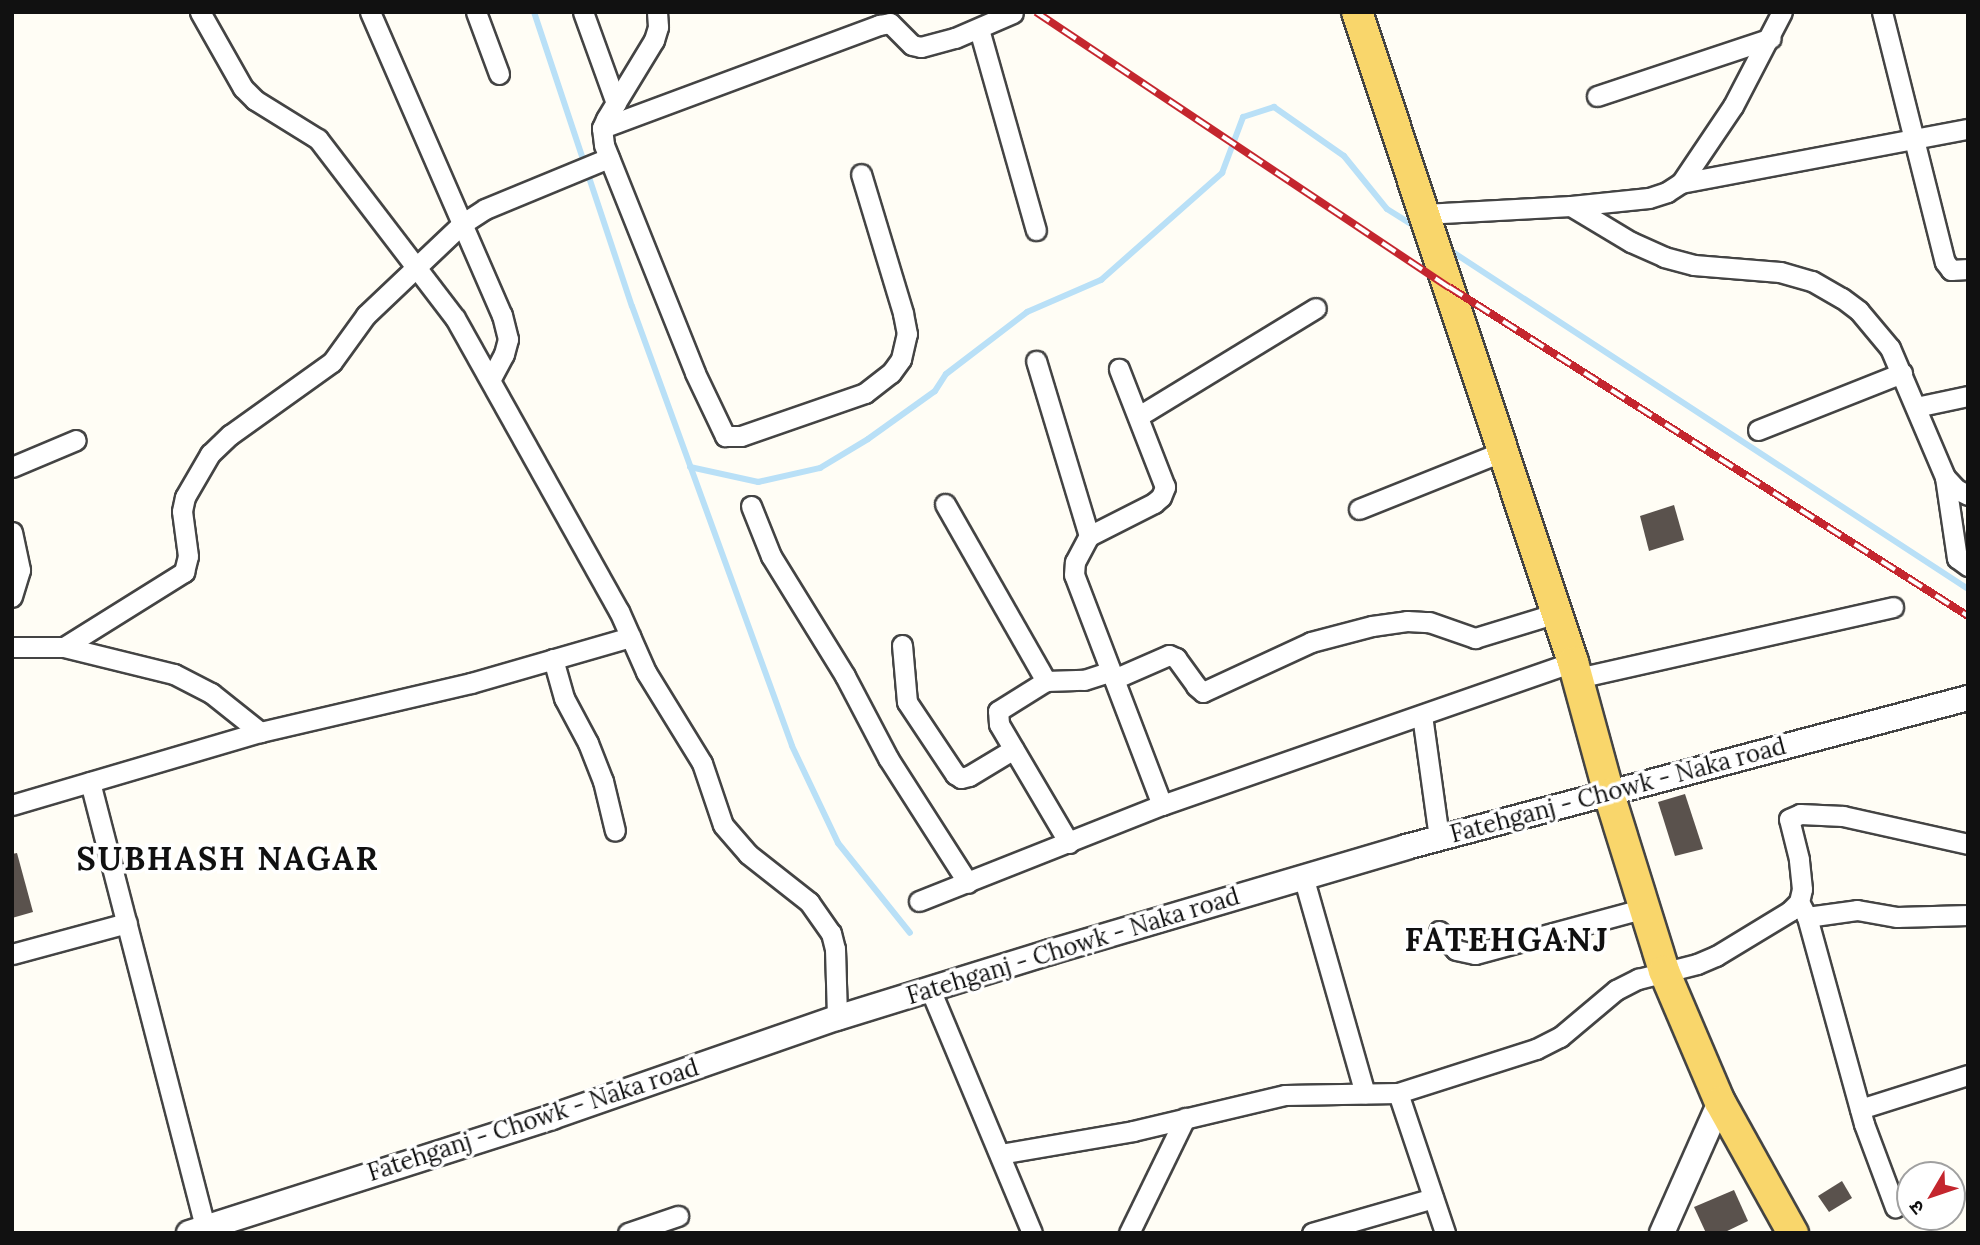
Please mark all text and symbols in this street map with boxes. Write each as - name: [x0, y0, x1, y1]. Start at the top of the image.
- street label: Fatehganj - Chowk - Naka road: [1447, 731, 1789, 849]
- district label: SUBHASH NAGAR: [78, 840, 378, 878]
- street label: Fatehganj - Chowk - Naka road: [903, 882, 1243, 1010]
- district label: FATEHGANJ: [1406, 921, 1608, 959]
- street label: Fatehganj - Chowk - Naka road: [364, 1053, 702, 1187]
- north arrow: [1896, 1161, 1966, 1231]
- text: उ: [1903, 1196, 1929, 1220]

